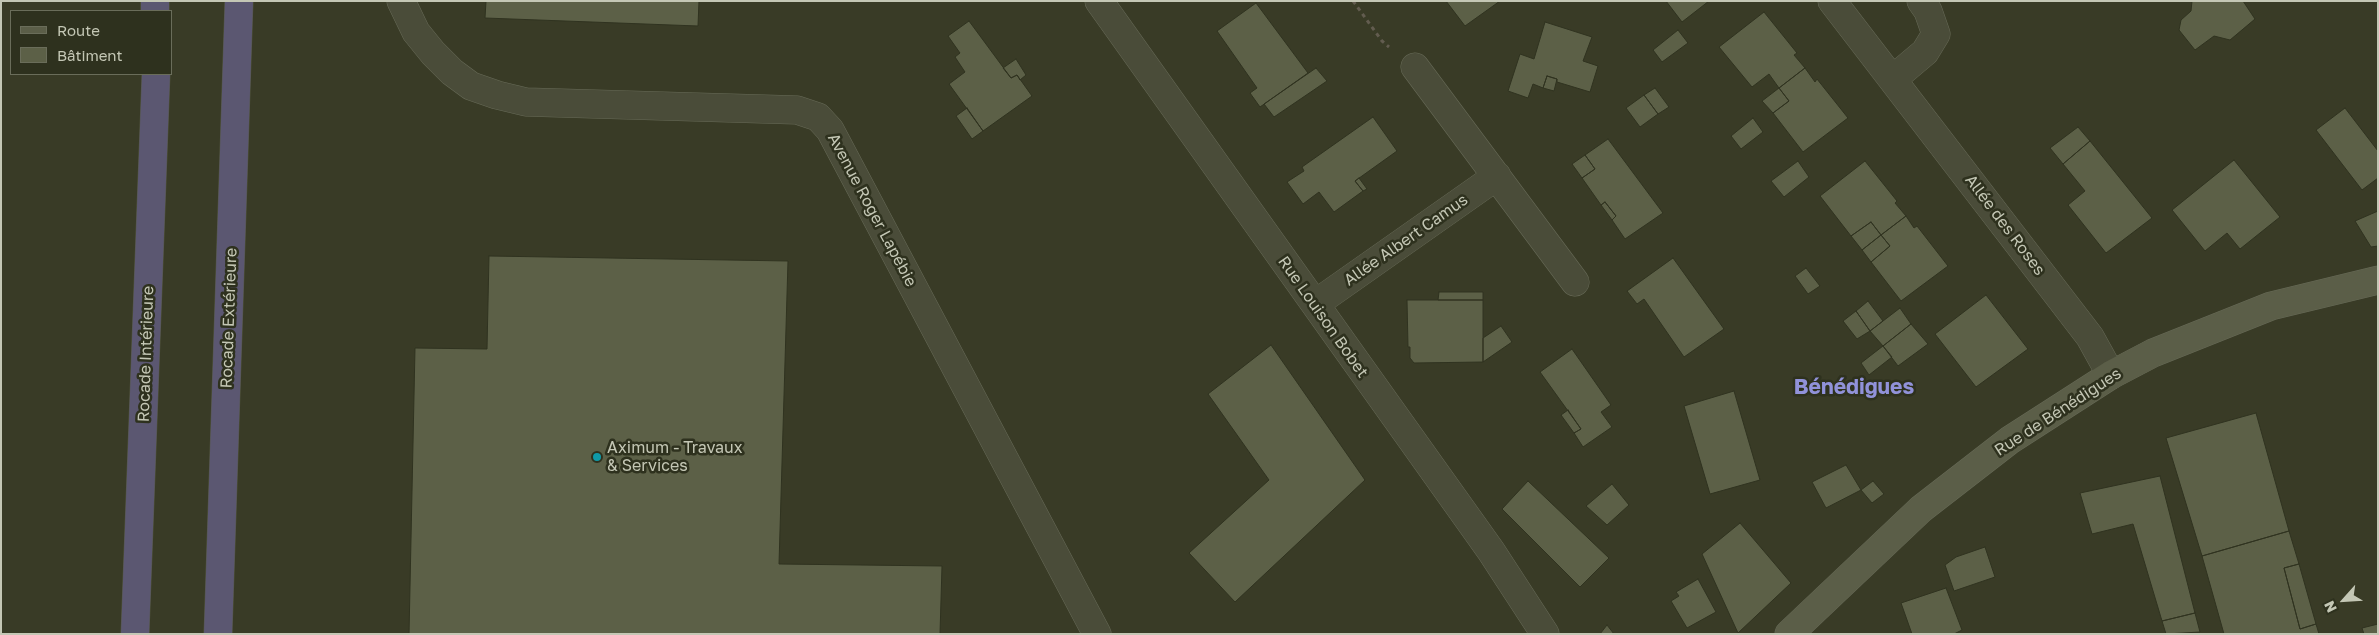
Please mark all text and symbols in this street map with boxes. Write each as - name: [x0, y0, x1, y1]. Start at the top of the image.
- legend: [10, 10, 172, 75]
- text: Route: [57, 21, 100, 39]
- text: Bâtiment: [57, 46, 122, 64]
- street label: Avenue Roger Lapébie: [823, 130, 921, 290]
- street label: Allée des Roses: [1961, 171, 2049, 279]
- street label: Allée Albert Camus: [1340, 190, 1472, 290]
- street label: Rocade Extérieure: [217, 247, 241, 389]
- street label: Rue Louison Bobet: [1274, 253, 1372, 381]
- street label: Rocade Intérieure: [134, 285, 158, 423]
- street label: Rue de Bénédigues: [1991, 364, 2125, 460]
- district label: Bénédigues: [1794, 374, 1914, 400]
- place label: Aximum - Travaux & Services: [607, 438, 742, 476]
- marker: Aximum - Travaux & Services: [591, 451, 603, 463]
- north arrow: [2319, 575, 2369, 625]
- text: N: [2320, 598, 2340, 615]

